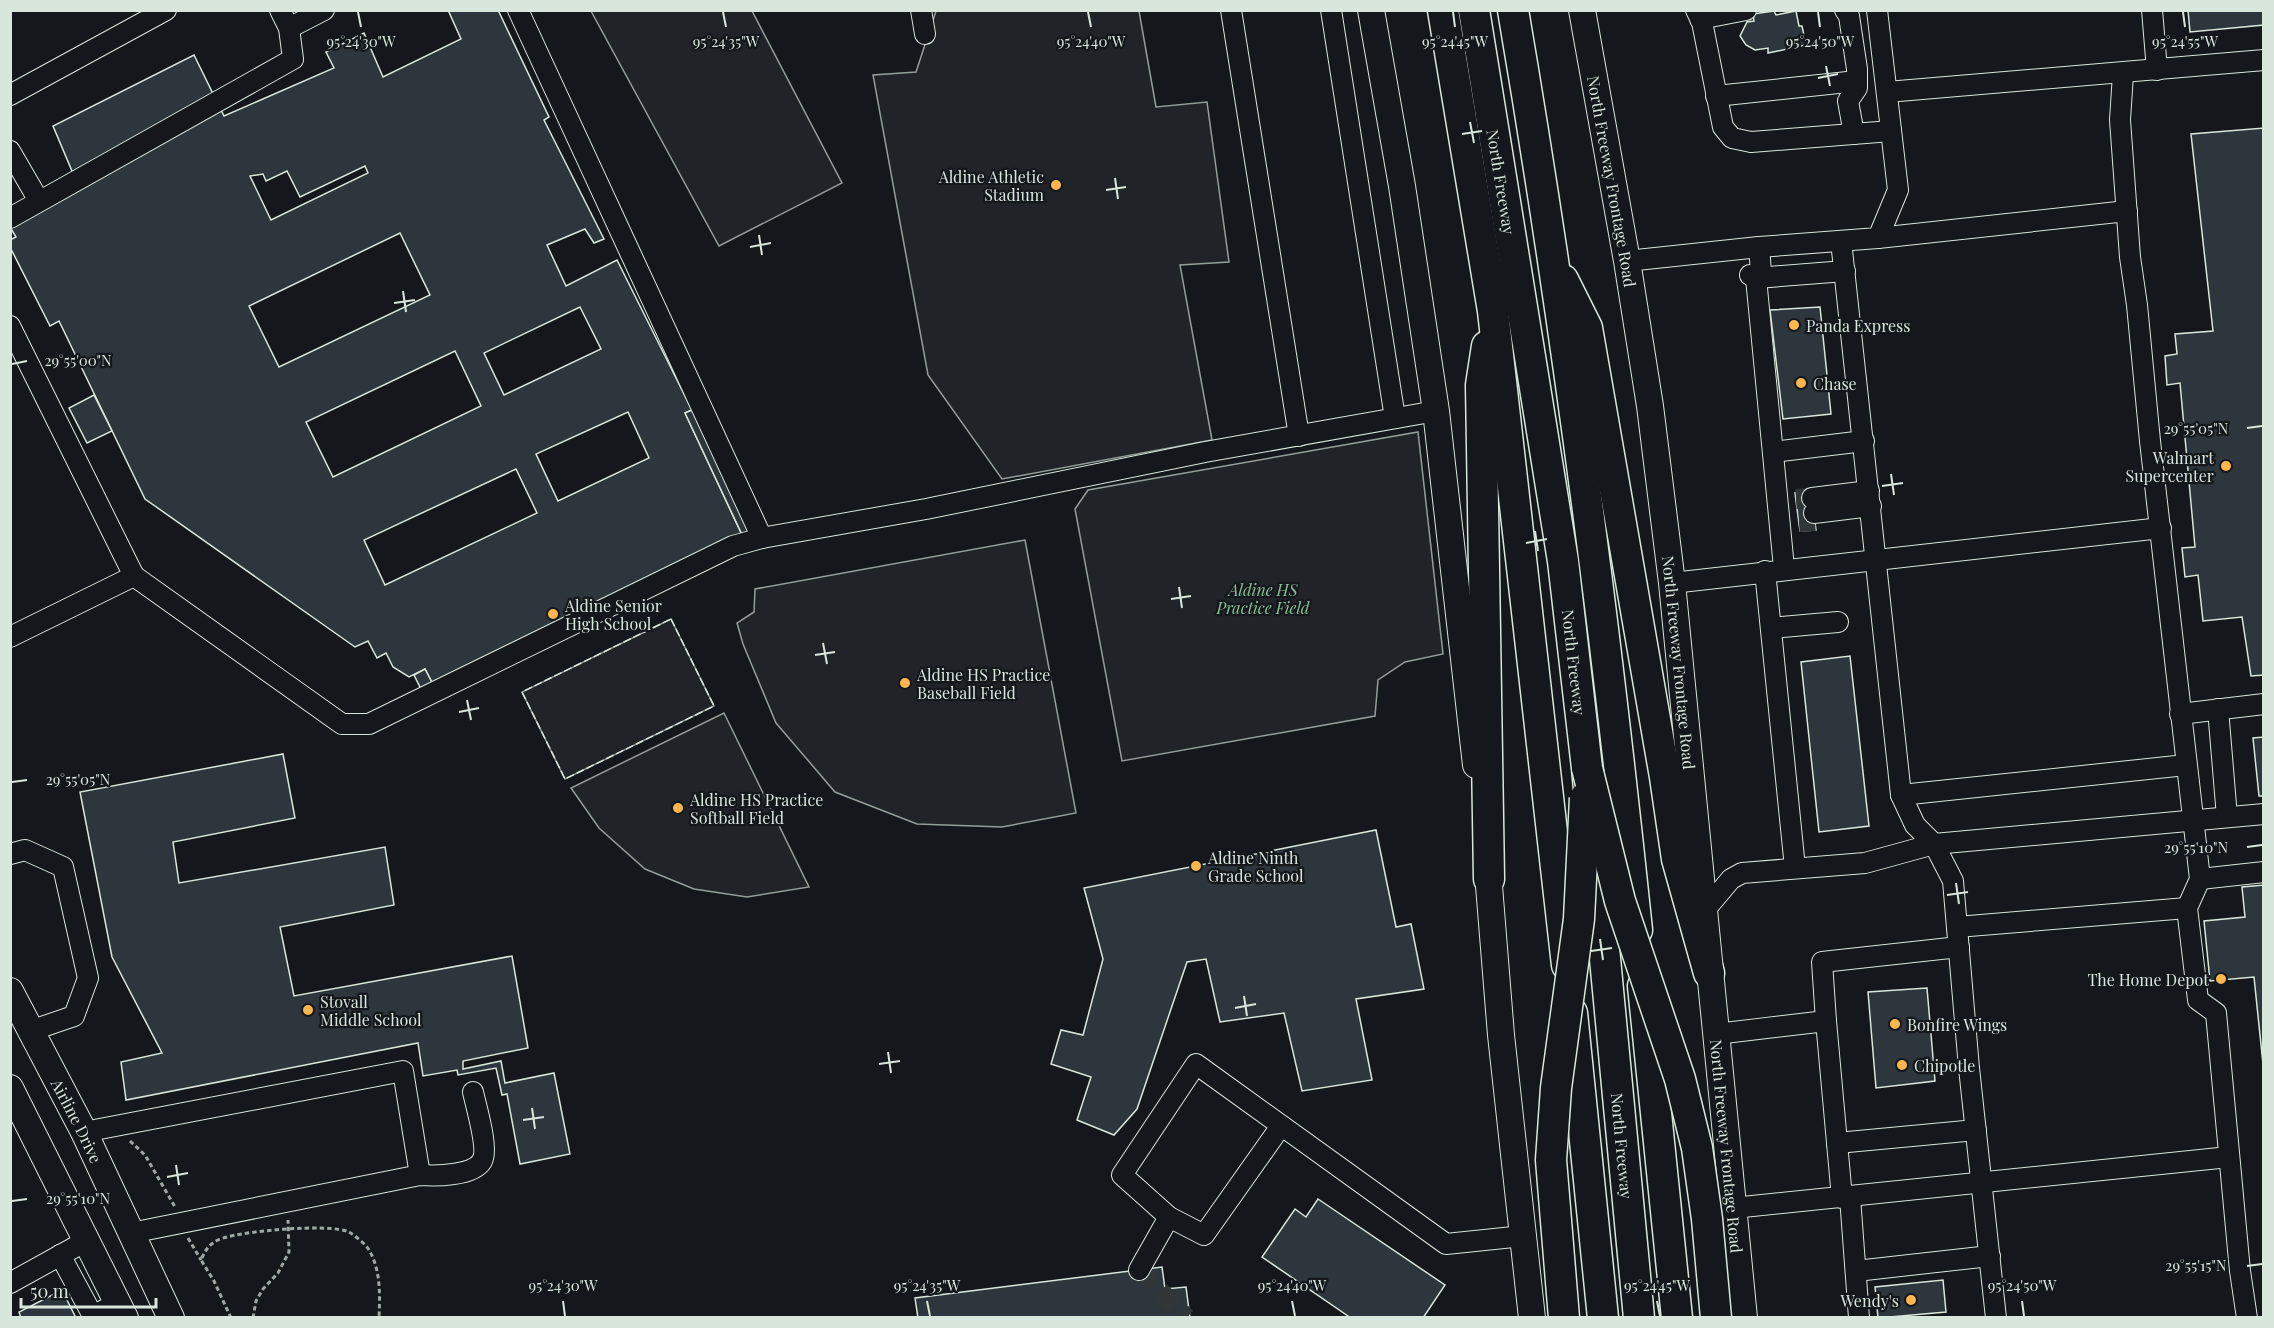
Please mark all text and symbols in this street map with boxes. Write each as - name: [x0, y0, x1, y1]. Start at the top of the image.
- text: 95°24'30"W: [326, 31, 396, 51]
- text: 95°24'35"W: [693, 31, 760, 51]
- text: 95°24'40"W: [1057, 31, 1126, 51]
- text: 95°24'45"W: [1422, 31, 1488, 51]
- text: 95°24'50"W: [1786, 31, 1855, 51]
- text: 95°24'55"W: [2152, 31, 2218, 51]
- street label: North Freeway Frontage Road: [1583, 74, 1641, 289]
- street label: North Freeway: [1483, 128, 1521, 236]
- place label: Aldine Athletic Stadium: [938, 166, 1044, 205]
- marker: Aldine Athletic Stadium: [1049, 178, 1063, 192]
- place label: Panda Express: [1806, 315, 1910, 336]
- marker: Panda Express: [1787, 318, 1801, 332]
- text: 29°55'00"N: [44, 350, 112, 370]
- place label: Chase: [1813, 373, 1857, 394]
- marker: Chase: [1794, 376, 1808, 390]
- text: 29°55'05"N: [2164, 418, 2229, 438]
- place label: Walmart Supercenter: [2126, 447, 2214, 486]
- marker: Walmart Supercenter: [2219, 459, 2233, 473]
- street label: North Freeway Frontage Road: [1658, 554, 1701, 770]
- park label: Aldine HS Practice Field: [1215, 579, 1311, 618]
- place label: Aldine Senior High School: [564, 595, 662, 634]
- marker: Aldine Senior High School: [546, 607, 560, 621]
- street label: North Freeway: [1558, 608, 1591, 716]
- place label: Aldine HS Practice Baseball Field: [916, 664, 1050, 703]
- marker: Aldine HS Practice Baseball Field: [898, 676, 912, 690]
- text: 29°55'05"N: [46, 769, 111, 789]
- place label: Aldine HS Practice Softball Field: [689, 789, 823, 828]
- marker: Aldine HS Practice Softball Field: [671, 801, 685, 815]
- text: 29°55'10"N: [2164, 837, 2228, 857]
- place label: Aldine Ninth Grade School: [1207, 847, 1304, 886]
- marker: Aldine Ninth Grade School: [1189, 859, 1203, 873]
- place label: The Home Depot: [2087, 969, 2209, 990]
- marker: The Home Depot: [2214, 972, 2228, 986]
- place label: Stovall Middle School: [320, 991, 422, 1030]
- marker: Stovall Middle School: [301, 1003, 315, 1017]
- place label: Bonfire Wings: [1907, 1014, 2007, 1035]
- marker: Bonfire Wings: [1888, 1017, 1902, 1031]
- street label: North Freeway Frontage Road: [1706, 1038, 1748, 1254]
- place label: Chipotle: [1914, 1055, 1975, 1076]
- marker: Chipotle: [1895, 1058, 1909, 1072]
- street label: Airline Drive: [47, 1074, 107, 1166]
- street label: North Freeway: [1607, 1092, 1638, 1200]
- text: 29°55'10"N: [46, 1188, 110, 1208]
- text: 29°55'15"N: [2165, 1255, 2227, 1275]
- scale bar: [21, 1271, 156, 1309]
- text: 95°24'30"W: [528, 1275, 598, 1295]
- text: 95°24'35"W: [894, 1275, 961, 1295]
- text: 95°24'40"W: [1258, 1275, 1327, 1295]
- text: 95°24'45"W: [1624, 1275, 1690, 1295]
- text: 95°24'50"W: [1988, 1275, 2057, 1295]
- text: 50 m: [30, 1279, 69, 1303]
- place label: Wendy's: [1839, 1290, 1899, 1311]
- marker: Wendy's: [1904, 1293, 1918, 1307]

